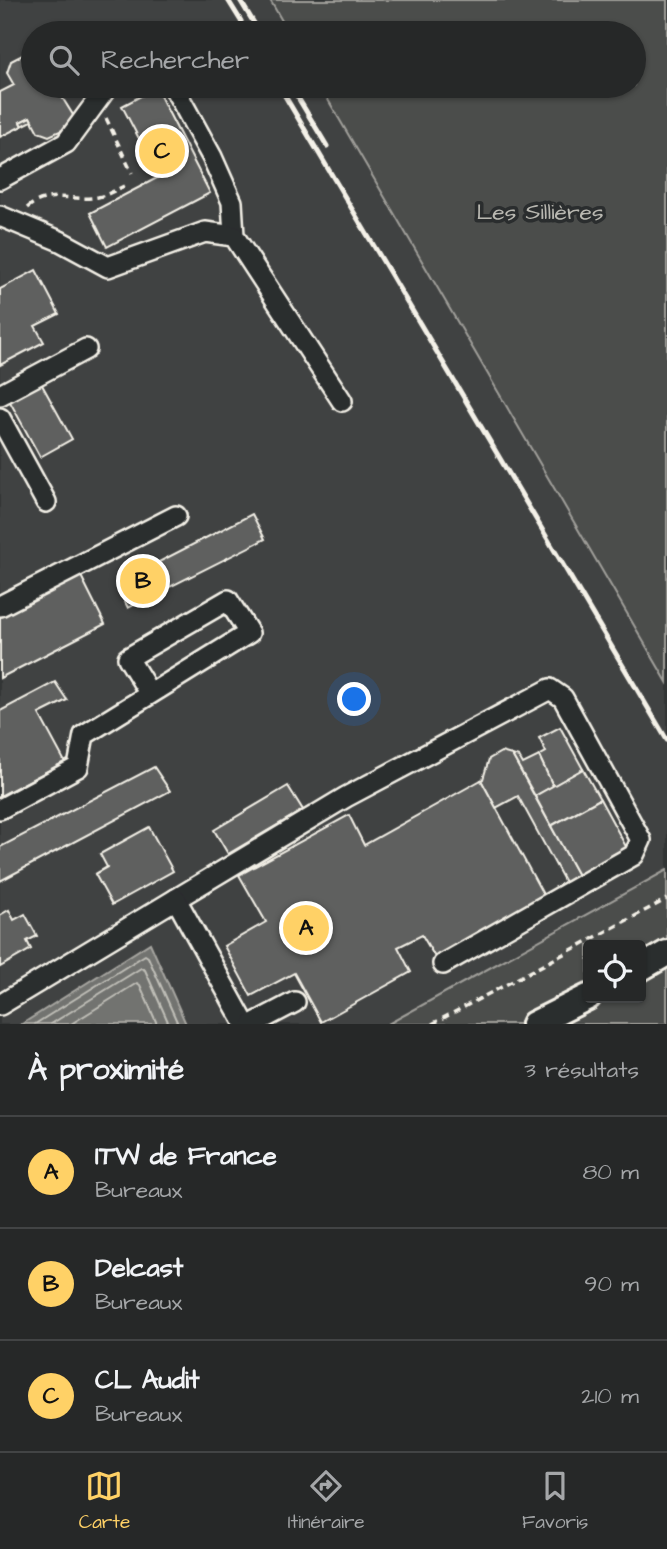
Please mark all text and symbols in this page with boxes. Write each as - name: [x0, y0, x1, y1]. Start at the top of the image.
- search box: [21, 21, 646, 98]
- icon: search: [45, 41, 83, 79]
- text: Rechercher: [101, 42, 249, 78]
- pin: C: [139, 125, 185, 177]
- park label: Les Sillières: [476, 196, 604, 228]
- pin: B: [120, 555, 166, 607]
- your location: [337, 682, 371, 716]
- pin: A: [283, 902, 329, 954]
- map controls: [583, 940, 646, 1003]
- button: locate: [583, 940, 646, 1003]
- text: À proximité: [28, 1049, 184, 1091]
- text: 3 résultats: [524, 1054, 639, 1086]
- text: ITW de France: [95, 1138, 277, 1174]
- text: A: [44, 1156, 58, 1188]
- text: 80 m: [582, 1156, 639, 1188]
- text: Bureaux: [95, 1174, 182, 1206]
- text: Delcast: [95, 1250, 183, 1286]
- text: B: [43, 1268, 59, 1300]
- text: 90 m: [584, 1268, 639, 1300]
- text: Bureaux: [95, 1286, 182, 1318]
- text: CL Audit: [95, 1362, 199, 1398]
- text: C: [43, 1380, 59, 1412]
- text: 210 m: [581, 1380, 639, 1412]
- text: Bureaux: [95, 1398, 182, 1430]
- tab: Carte: [79, 1467, 130, 1536]
- tab: Itinéraire: [288, 1467, 365, 1536]
- tab: Favoris: [522, 1467, 588, 1536]

